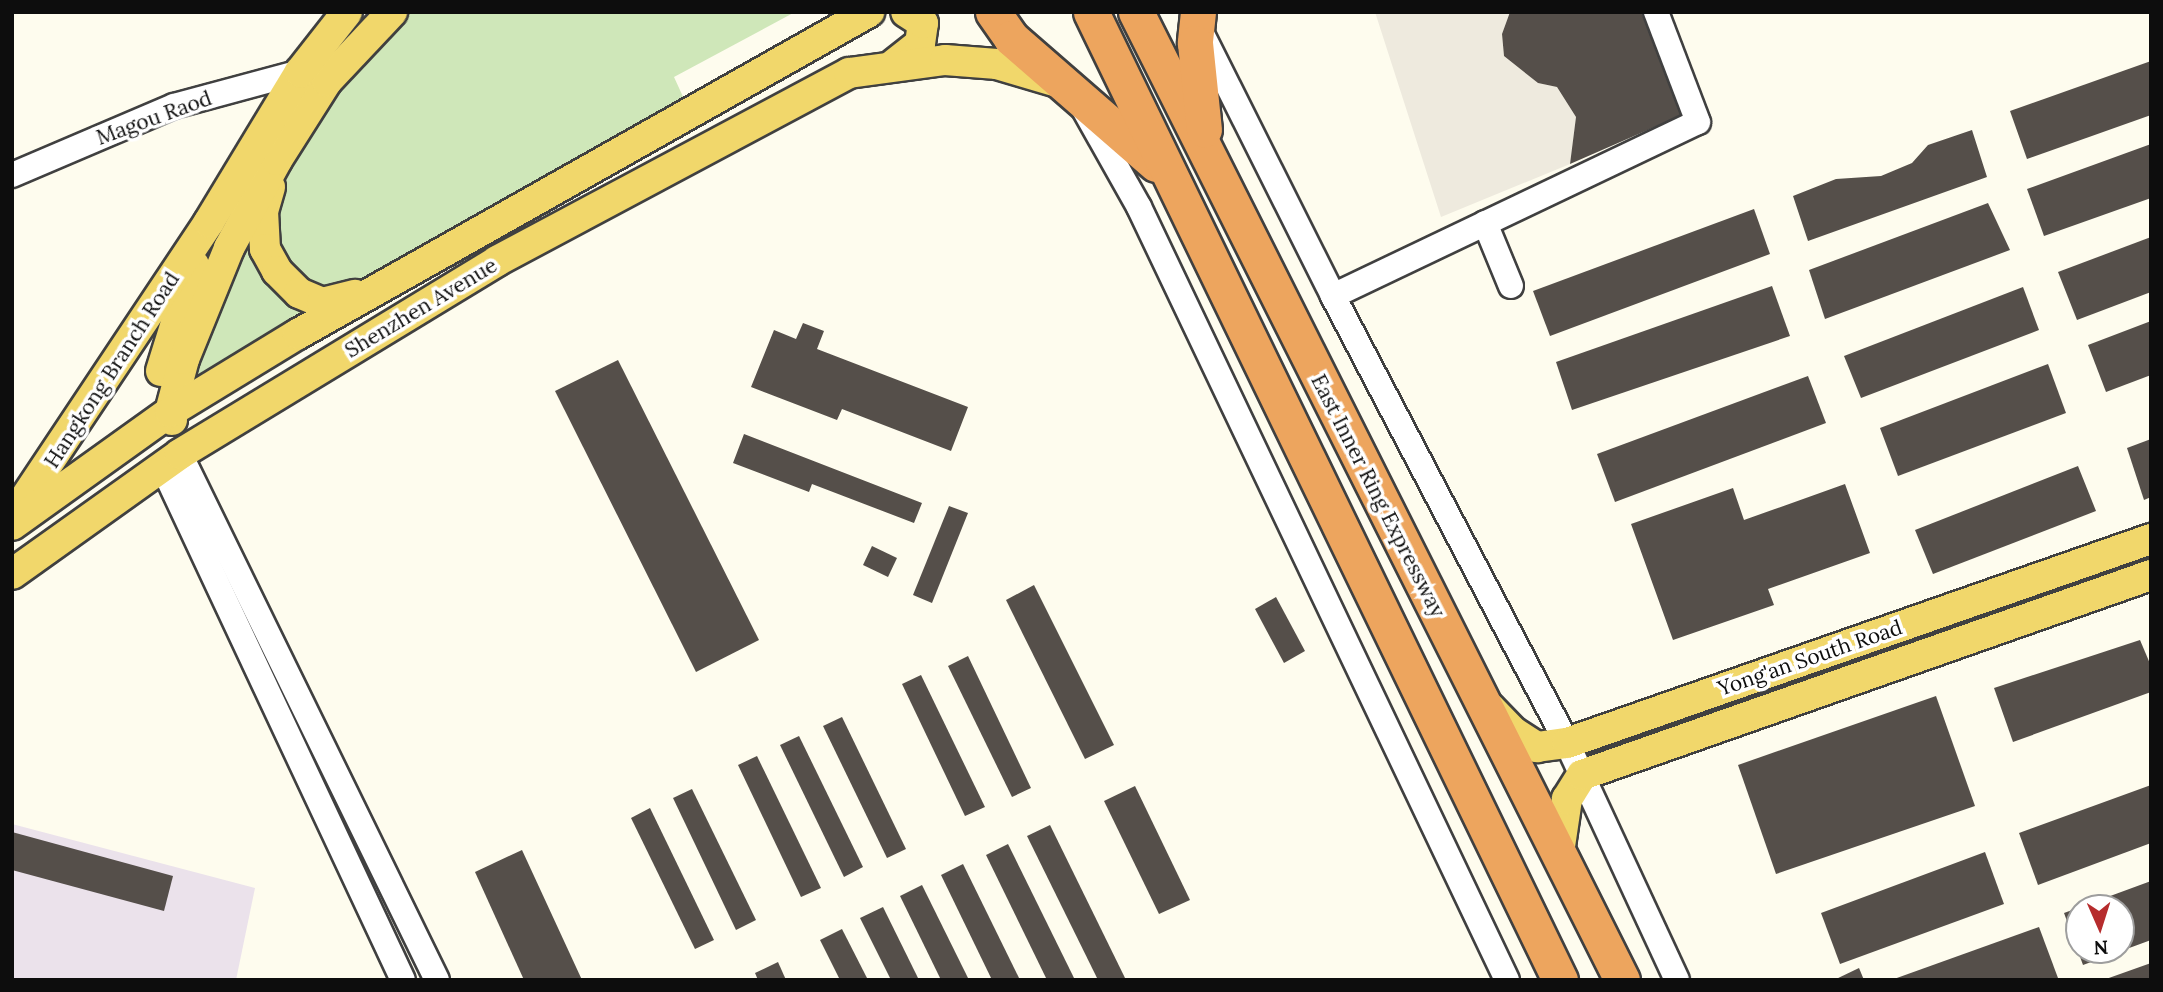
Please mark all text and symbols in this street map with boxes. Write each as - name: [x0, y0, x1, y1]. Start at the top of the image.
- street label: Magou Raod: [93, 85, 215, 151]
- street label: Shenzhen Avenue: [340, 253, 502, 363]
- street label: Hangkong Branch Road: [39, 267, 185, 473]
- street label: East Inner Ring Expressway: [1306, 370, 1450, 622]
- street label: Yong'an South Road: [1714, 615, 1906, 701]
- north arrow: [2065, 894, 2135, 964]
- text: N: [2093, 936, 2109, 960]

